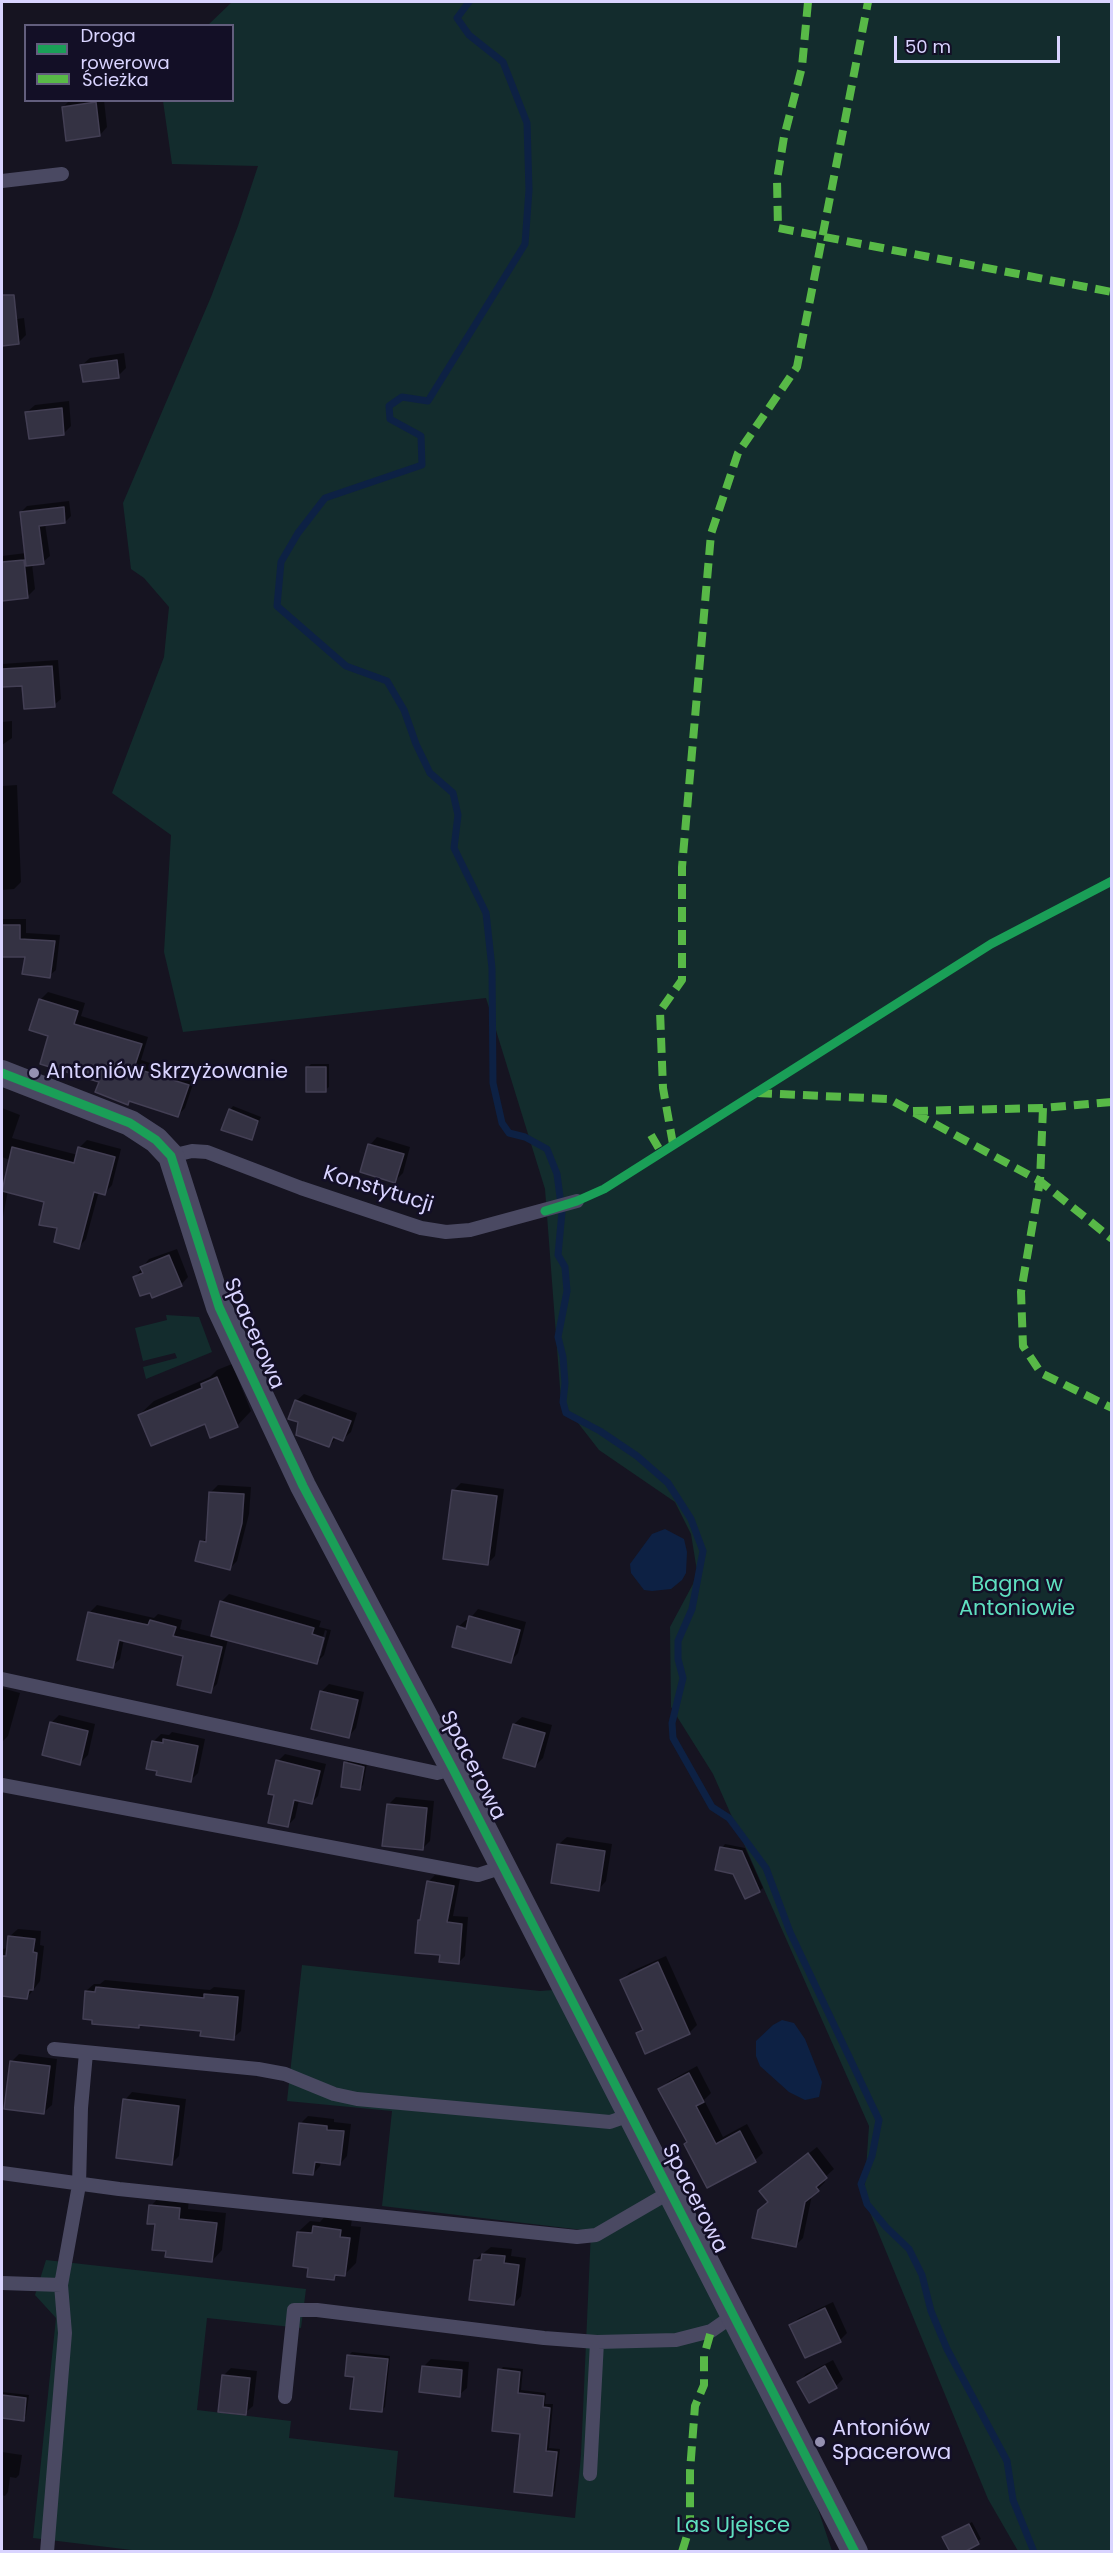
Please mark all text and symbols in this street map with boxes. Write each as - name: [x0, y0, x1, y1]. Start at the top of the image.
- text: Droga rowerowa: [80, 23, 170, 75]
- legend: [24, 24, 234, 102]
- scale bar: [897, 24, 1064, 62]
- text: 50 m: [905, 34, 951, 59]
- text: Ścieżka: [82, 67, 149, 92]
- place label: Antoniów Skrzyżowanie: [46, 1060, 288, 1086]
- marker: Antoniów Skrzyżowanie: [27, 1066, 41, 1080]
- street label: Konstytucji: [320, 1161, 436, 1219]
- street label: Spacerowa: [217, 1274, 289, 1394]
- park label: Bagna w Antoniowie: [959, 1573, 1075, 1623]
- street label: Spacerowa: [434, 1707, 510, 1825]
- street label: Spacerowa: [656, 2140, 732, 2258]
- place label: Antoniów Spacerowa: [832, 2417, 951, 2467]
- marker: Antoniów Spacerowa: [813, 2435, 827, 2449]
- park label: Las Ujejsce: [676, 2514, 790, 2540]

